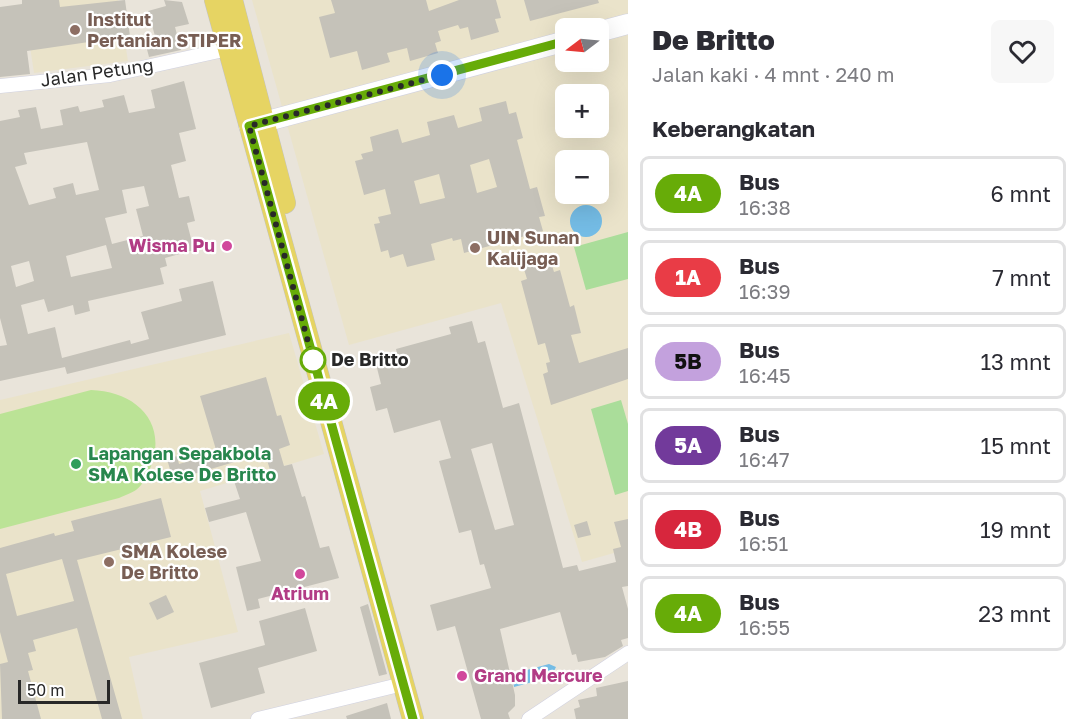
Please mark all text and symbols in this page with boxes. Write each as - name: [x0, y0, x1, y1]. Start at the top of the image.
- place label: Institut Pertanian STIPER: [87, 8, 242, 51]
- north arrow: [555, 18, 609, 72]
- map controls: [555, 18, 609, 204]
- button: heart: [991, 20, 1054, 83]
- marker: Institut Pertanian STIPER: [68, 23, 82, 37]
- text: De Britto: [652, 23, 775, 56]
- street label: Jalan Petung: [39, 53, 155, 91]
- your location: [427, 60, 457, 90]
- text: Jalan kaki · 4 mnt · 240 m: [652, 62, 894, 86]
- button: +: [555, 84, 609, 138]
- text: Keberangkatan: [652, 115, 815, 142]
- button: −: [555, 150, 609, 204]
- text: Bus: [739, 168, 780, 195]
- text: 4A: [674, 180, 702, 206]
- text: 6 mnt: [991, 180, 1051, 207]
- text: 16:38: [739, 195, 791, 219]
- place label: UIN Sunan Kalijaga: [487, 226, 580, 269]
- place label: Wisma Pu: [129, 234, 215, 256]
- marker: Wisma Pu: [220, 239, 234, 253]
- marker: UIN Sunan Kalijaga: [468, 241, 482, 255]
- text: Bus: [739, 252, 780, 279]
- text: 1A: [675, 264, 701, 290]
- text: 7 mnt: [992, 264, 1051, 291]
- text: 16:39: [739, 279, 791, 303]
- text: Bus: [739, 336, 780, 363]
- marker: De Britto: [300, 347, 326, 373]
- place label: De Britto: [331, 348, 409, 370]
- text: 5B: [674, 348, 702, 374]
- text: 13 mnt: [980, 348, 1051, 375]
- text: 16:45: [739, 363, 791, 387]
- line badge: 4A: [297, 382, 351, 420]
- text: 4A: [310, 388, 338, 414]
- text: Bus: [739, 420, 780, 447]
- text: 5A: [674, 432, 702, 458]
- text: 15 mnt: [980, 432, 1051, 459]
- place label: Lapangan Sepakbola SMA Kolese De Britto: [88, 442, 276, 485]
- text: 16:47: [739, 447, 790, 471]
- marker: Lapangan Sepakbola SMA Kolese De Britto: [69, 457, 83, 471]
- text: Bus: [739, 504, 780, 531]
- text: 4B: [674, 516, 702, 542]
- text: 19 mnt: [980, 516, 1051, 543]
- text: 16:51: [739, 531, 788, 555]
- place label: SMA Kolese De Britto: [121, 540, 227, 583]
- marker: SMA Kolese De Britto: [102, 555, 116, 569]
- marker: Atrium: [293, 567, 307, 581]
- place label: Atrium: [271, 582, 329, 604]
- text: Bus: [739, 588, 780, 615]
- text: 4A: [674, 600, 702, 626]
- text: 23 mnt: [978, 600, 1051, 627]
- text: 16:55: [739, 615, 790, 639]
- place label: Grand Mercure: [474, 664, 603, 686]
- marker: Grand Mercure: [455, 669, 469, 683]
- scale bar: [18, 677, 110, 704]
- text: 50 m: [27, 680, 64, 700]

